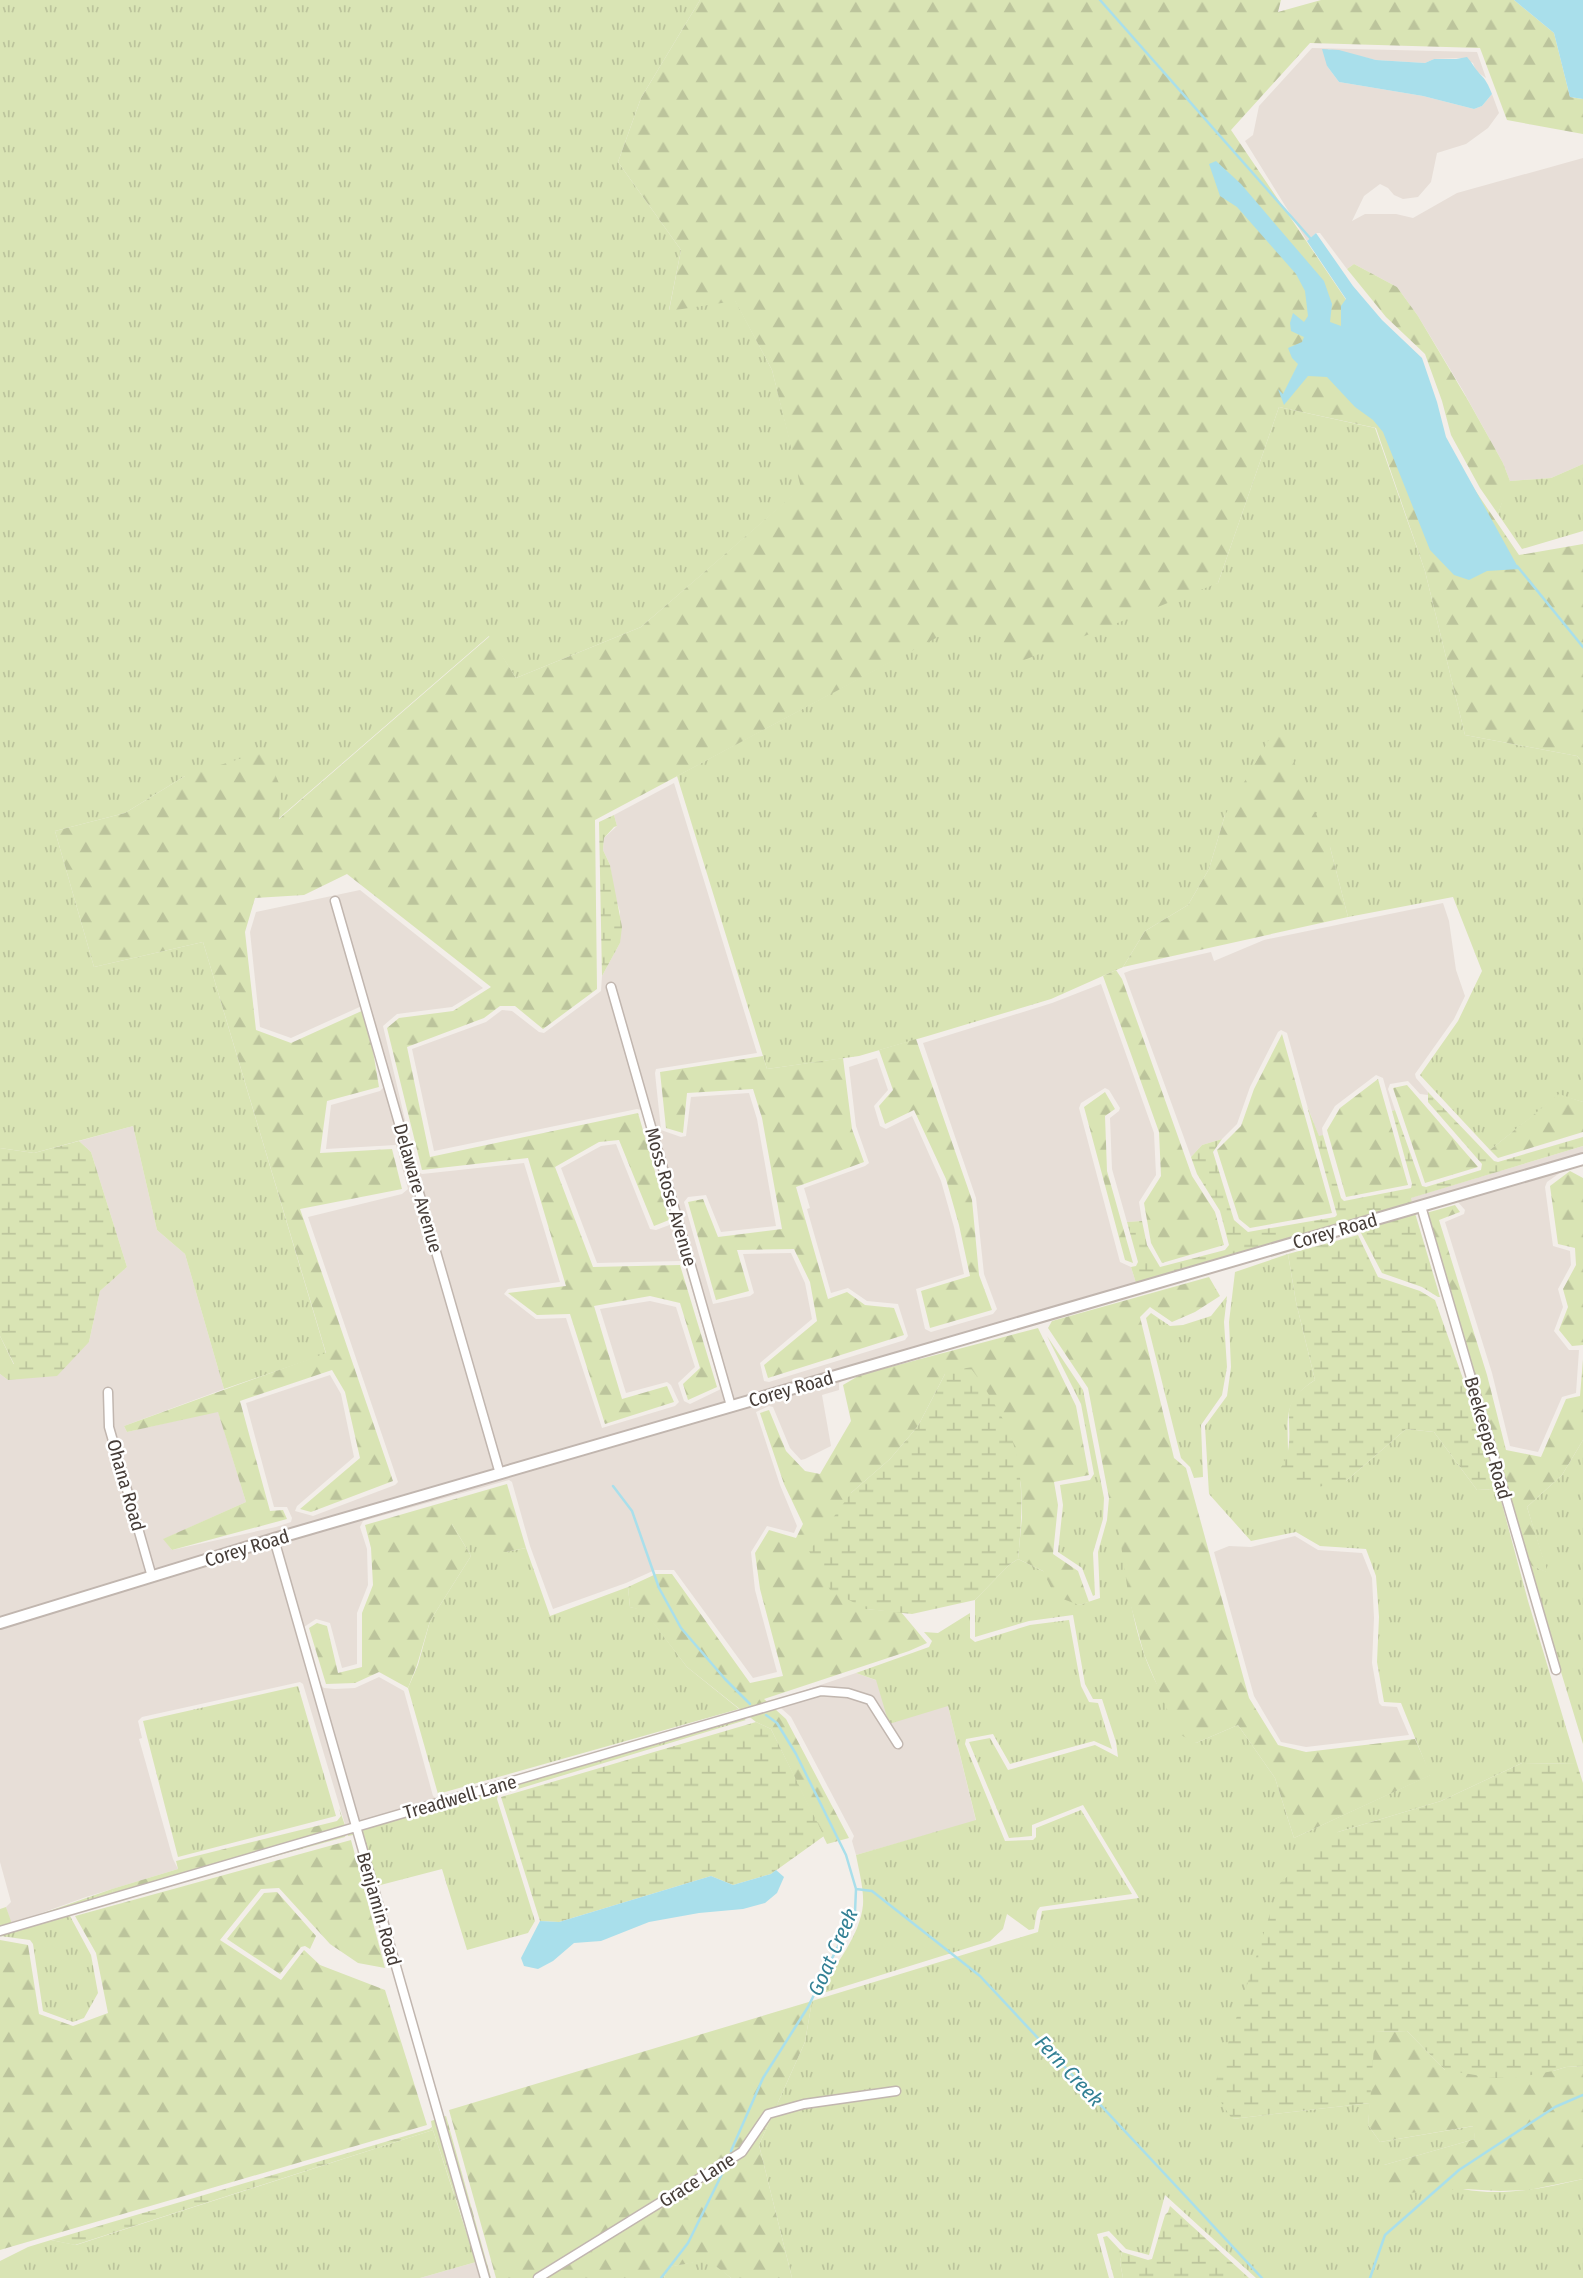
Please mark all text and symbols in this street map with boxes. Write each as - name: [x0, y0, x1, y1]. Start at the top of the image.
- street label: Delaware Avenue: [389, 1121, 447, 1255]
- street label: Moss Rose Avenue: [640, 1125, 702, 1269]
- street label: Corey Road: [1290, 1208, 1380, 1254]
- street label: Corey Road: [746, 1366, 836, 1412]
- street label: Beekeeper Road: [1459, 1374, 1517, 1502]
- street label: Ohana Road: [102, 1436, 150, 1534]
- street label: Corey Road: [202, 1524, 292, 1572]
- street label: Treadwell Lane: [401, 1770, 519, 1824]
- street label: Benjamin Road: [352, 1850, 406, 1968]
- water label: Goat Creek: [802, 1904, 864, 2000]
- water label: Fern Creek: [1029, 2030, 1109, 2112]
- street label: Grace Lane: [655, 2148, 739, 2212]

